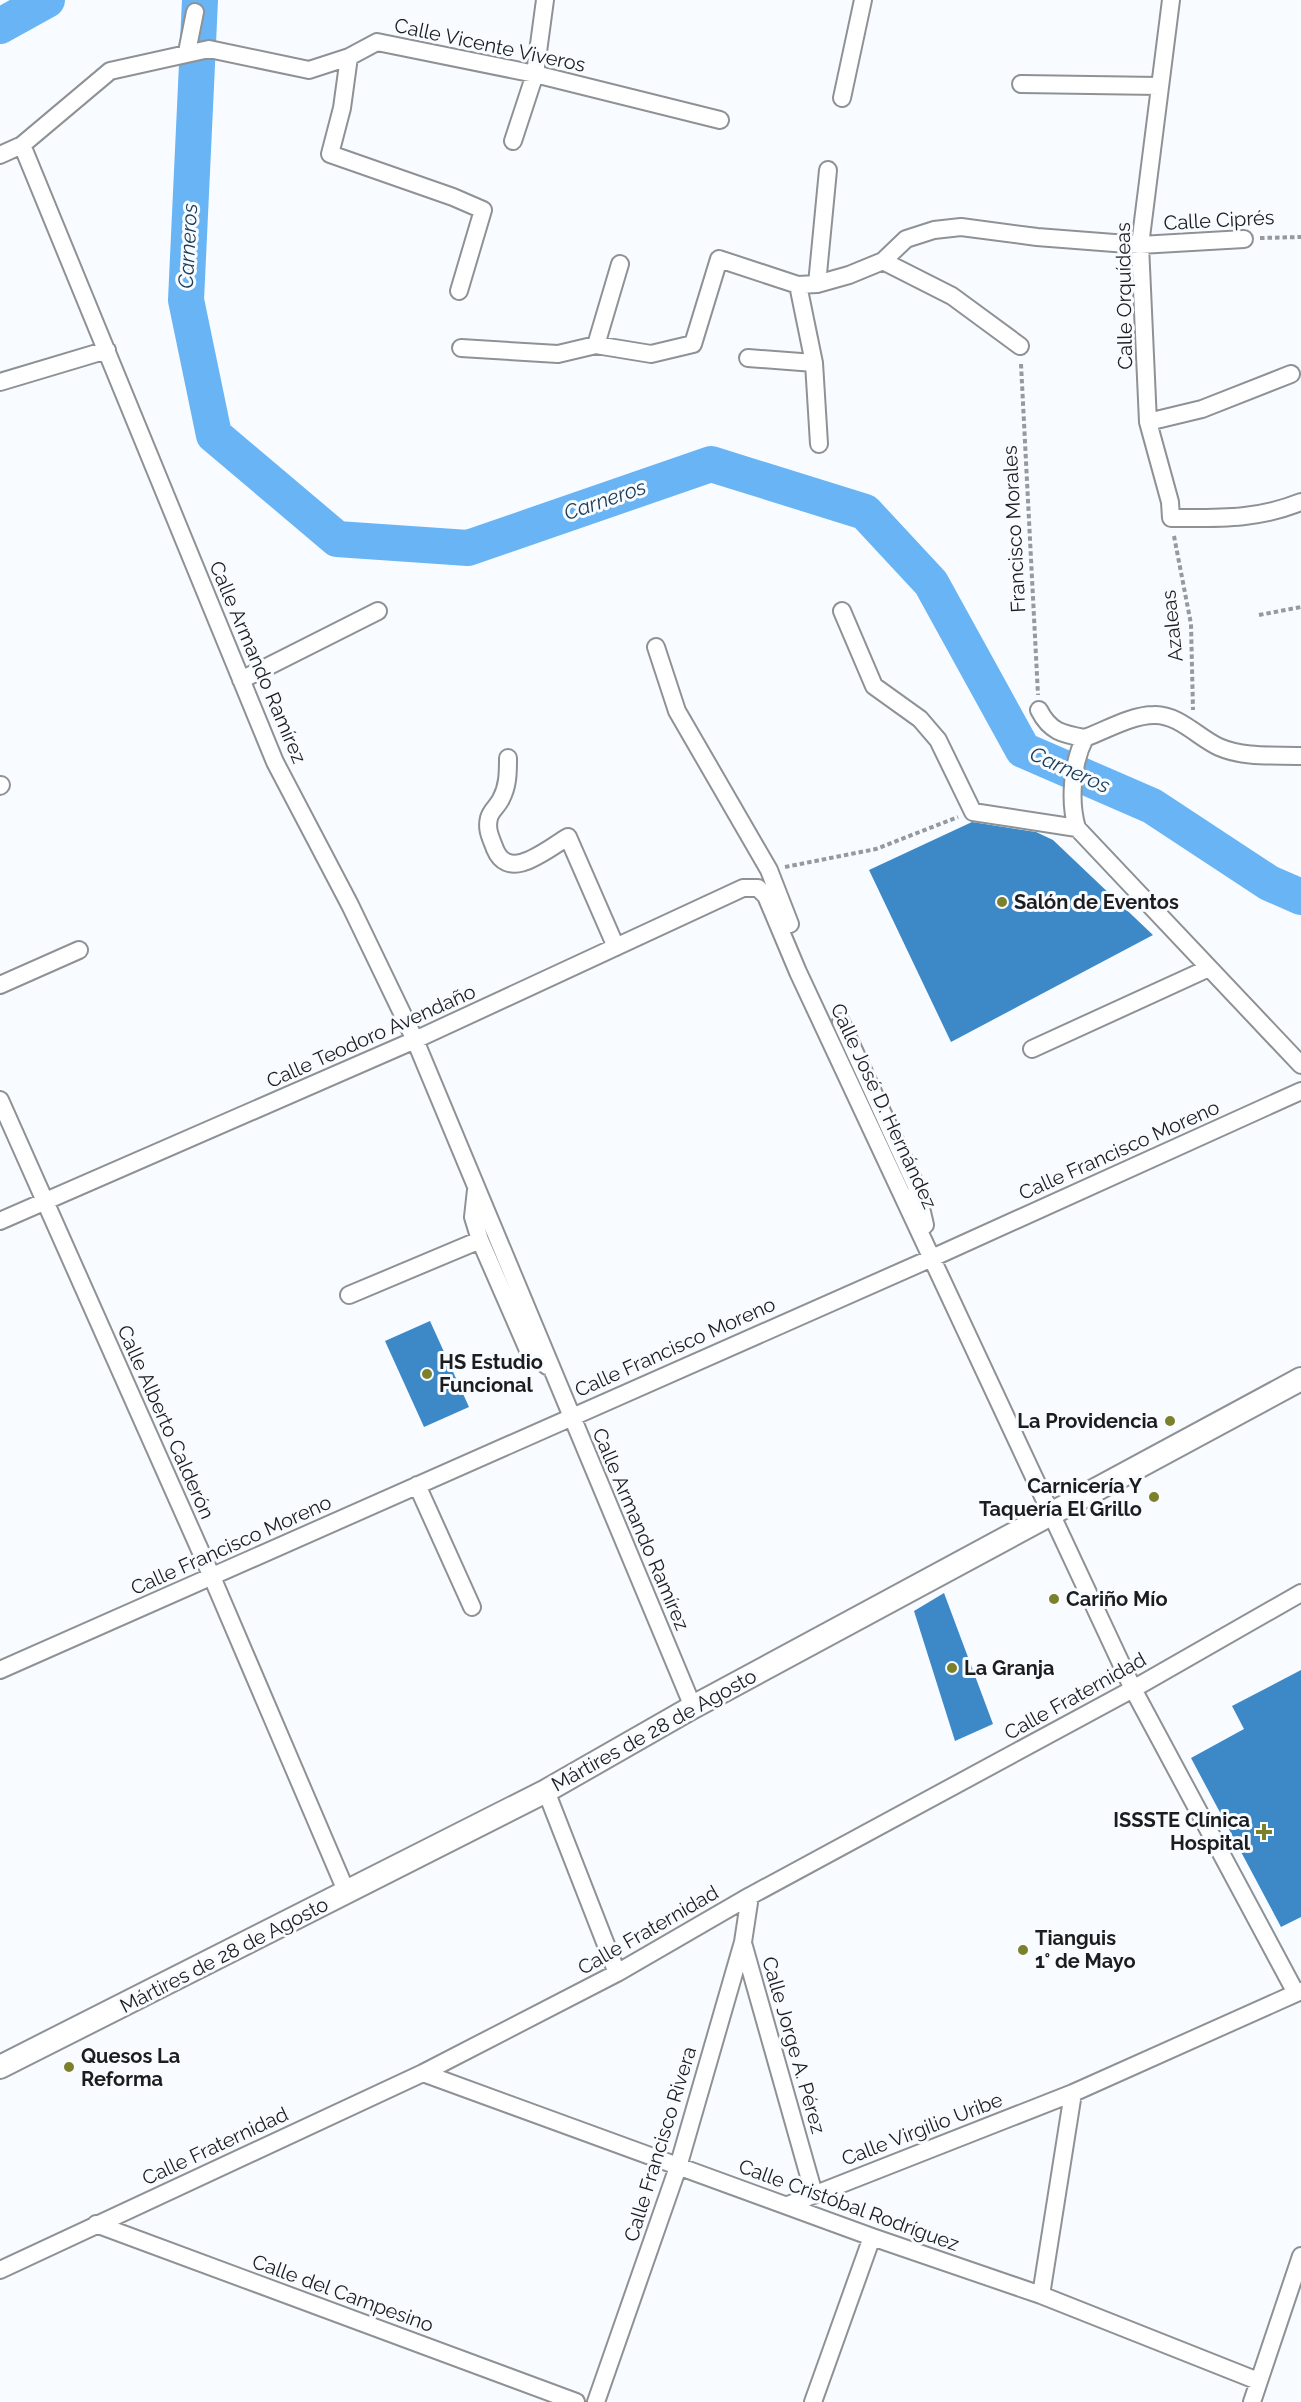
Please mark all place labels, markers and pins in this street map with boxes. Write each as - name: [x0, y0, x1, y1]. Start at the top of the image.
- place label: Salón de Eventos: [1014, 890, 1179, 914]
- marker: Salón de Eventos: [995, 895, 1009, 909]
- place label: HS Estudio Funcional: [439, 1350, 543, 1397]
- marker: HS Estudio Funcional: [420, 1367, 434, 1381]
- place label: La Providencia: [1017, 1409, 1158, 1433]
- marker: La Providencia: [1163, 1414, 1177, 1428]
- place label: Carnicería Y Taquería El Grillo: [979, 1474, 1143, 1521]
- marker: Carnicería Y Taquería El Grillo: [1147, 1490, 1161, 1504]
- place label: Cariño Mío: [1066, 1587, 1168, 1611]
- marker: Cariño Mío: [1047, 1592, 1061, 1606]
- place label: La Granja: [964, 1656, 1054, 1680]
- marker: La Granja: [945, 1661, 959, 1675]
- place label: ISSSTE Clínica Hospital: [1113, 1808, 1251, 1855]
- marker: ISSSTE Clínica Hospital: [1255, 1823, 1273, 1841]
- place label: Tianguis 1° de Mayo: [1035, 1926, 1136, 1973]
- marker: Tianguis 1° de Mayo: [1016, 1943, 1030, 1957]
- place label: Quesos La Reforma: [81, 2044, 180, 2091]
- marker: Quesos La Reforma: [62, 2060, 76, 2074]

